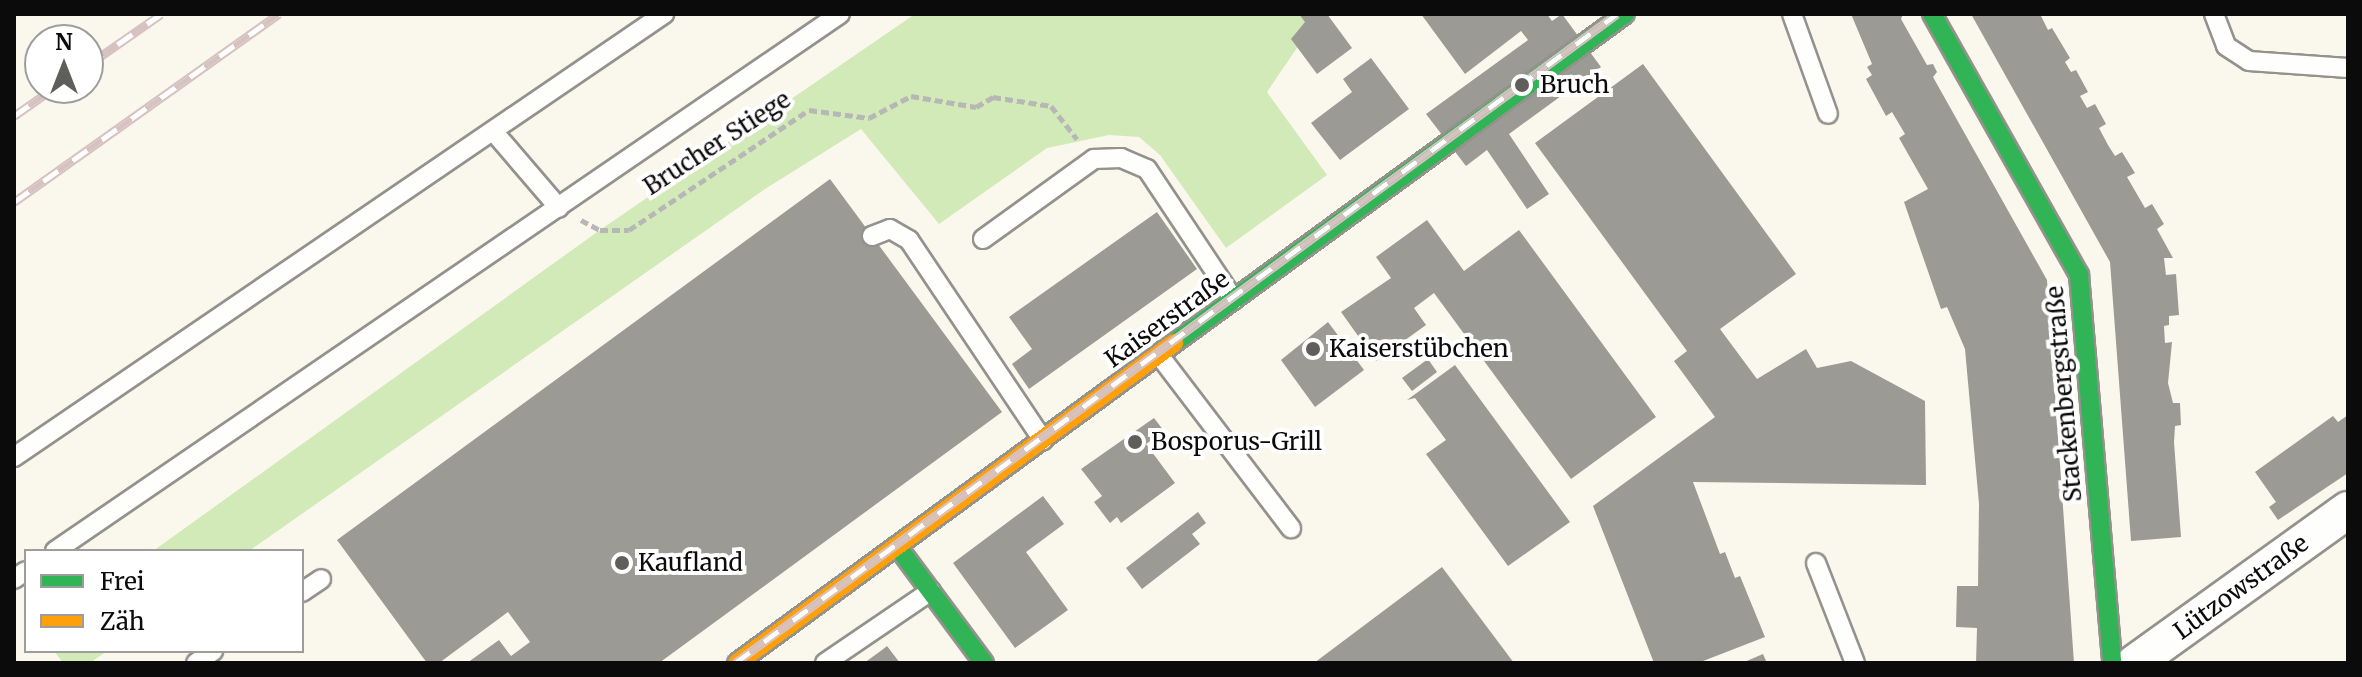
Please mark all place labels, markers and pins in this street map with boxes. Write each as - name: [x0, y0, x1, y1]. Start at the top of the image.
- place label: Bruch: [1540, 71, 1609, 99]
- marker: Bruch: [1511, 74, 1533, 96]
- place label: Kaiserstübchen: [1329, 335, 1509, 363]
- marker: Kaiserstübchen: [1304, 340, 1322, 358]
- place label: Bosporus-Grill: [1151, 428, 1322, 456]
- marker: Bosporus-Grill: [1126, 433, 1144, 451]
- place label: Kaufland: [638, 549, 743, 577]
- marker: Kaufland: [613, 554, 631, 572]

